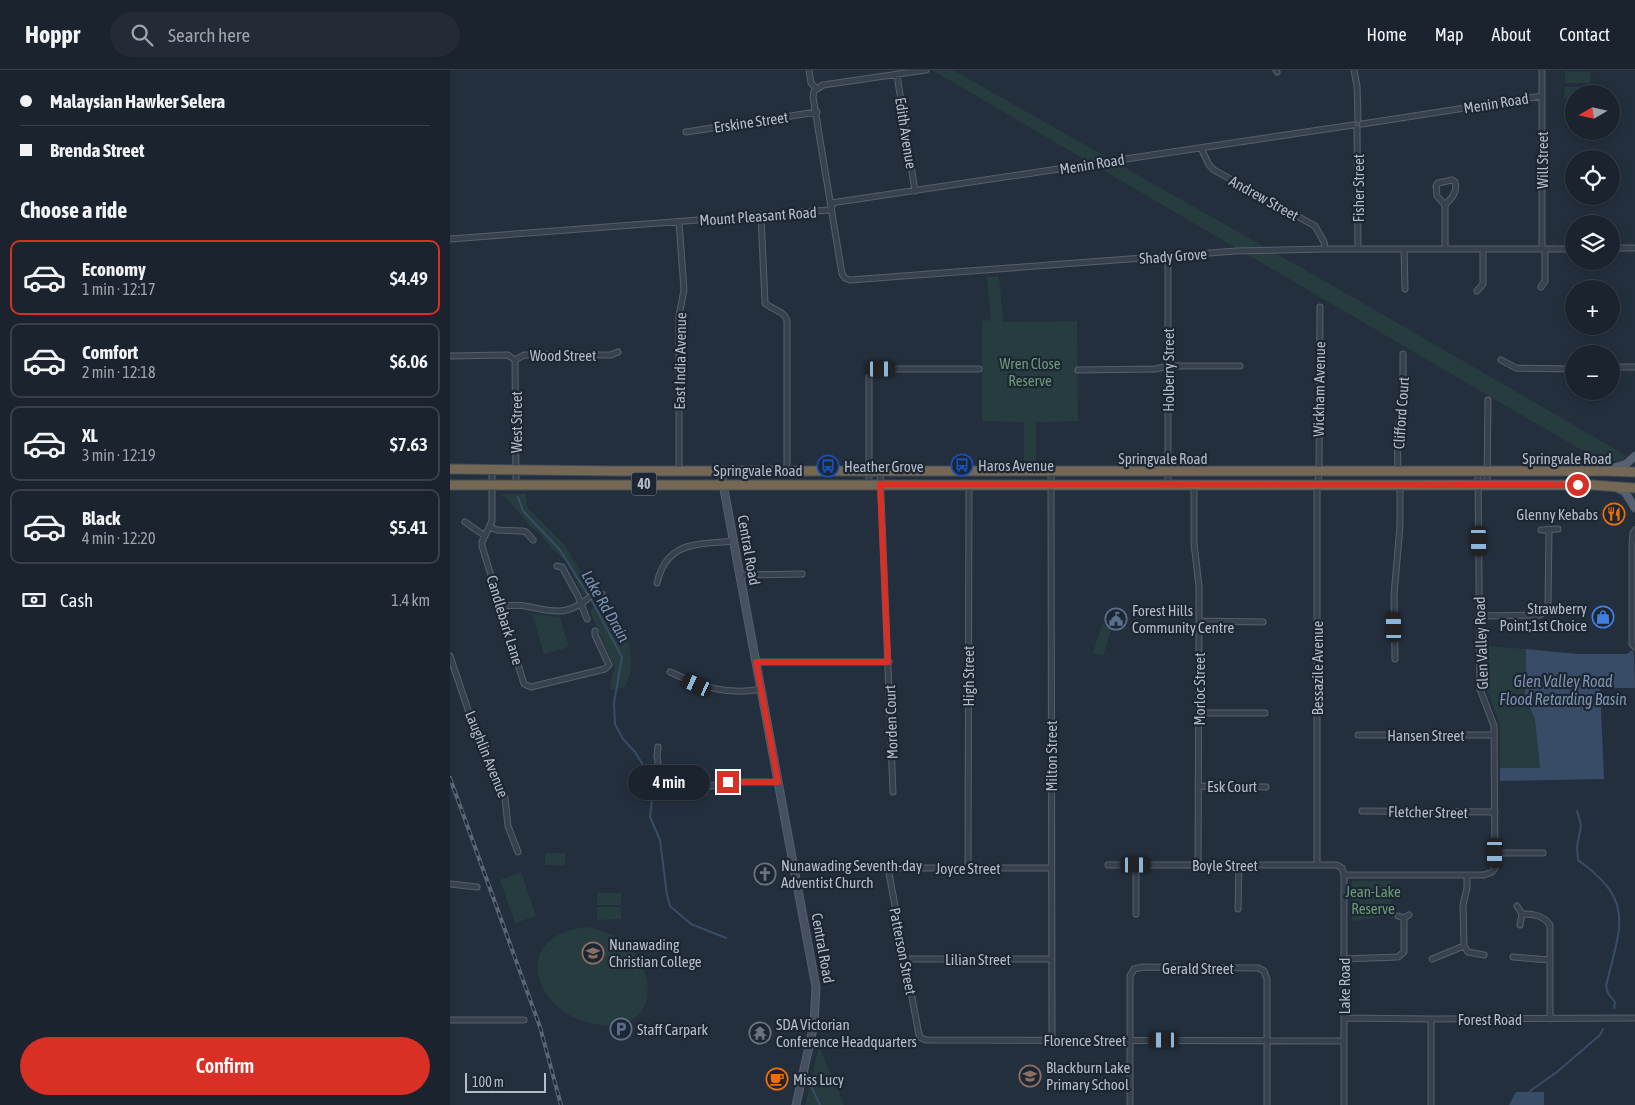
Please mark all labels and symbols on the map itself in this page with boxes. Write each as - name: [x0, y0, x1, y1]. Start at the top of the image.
- north arrow: [1565, 85, 1620, 140]
- street label: Menin Road: [1462, 89, 1530, 117]
- street label: Edith Avenue: [892, 96, 920, 170]
- street label: Erskine Street: [713, 108, 789, 136]
- street label: Will Street: [1534, 131, 1551, 189]
- street label: Menin Road: [1058, 150, 1126, 178]
- street label: Fisher Street: [1350, 154, 1367, 222]
- street label: Andrew Street: [1226, 172, 1302, 224]
- street label: Mount Pleasant Road: [699, 203, 817, 229]
- street label: Shady Grove: [1138, 245, 1208, 267]
- street label: East India Avenue: [671, 312, 689, 410]
- street label: Holberry Street: [1160, 328, 1177, 412]
- street label: Wickham Avenue: [1310, 341, 1328, 437]
- street label: Wood Street: [530, 347, 596, 364]
- park label: Wren Close Reserve: [999, 355, 1061, 389]
- car: [866, 362, 896, 377]
- street label: Clifford Court: [1390, 376, 1412, 450]
- street label: West Street: [508, 391, 525, 453]
- street label: Springvale Road: [1118, 450, 1208, 467]
- street label: Springvale Road: [1522, 450, 1612, 467]
- bus stop icon: Haros Avenue: [950, 453, 974, 477]
- bus stop icon: Heather Grove: [816, 454, 840, 478]
- place label: Haros Avenue: [978, 457, 1054, 474]
- place label: Heather Grove: [844, 458, 924, 475]
- street label: Springvale Road: [713, 462, 803, 479]
- road number: 40: [632, 472, 656, 496]
- route start: [1567, 474, 1589, 496]
- restaurant icon: Glenny Kebabs: [1602, 502, 1626, 526]
- place label: Glenny Kebabs: [1516, 506, 1598, 523]
- street label: Central Road: [734, 514, 764, 586]
- car: [1471, 526, 1486, 556]
- water label: Lake Rd Drain: [578, 567, 634, 645]
- street label: Candlebark Lane: [483, 573, 527, 667]
- street label: Glen Valley Road: [1471, 596, 1491, 690]
- place label: Strawberry Point;1st Choice: [1499, 600, 1587, 634]
- place label: Forest Hills Community Centre: [1132, 602, 1235, 636]
- shop icon: Strawberry Point;1st Choice: [1591, 605, 1615, 629]
- public building icon: Forest Hills Community Centre: [1104, 607, 1128, 631]
- car: [1386, 612, 1401, 642]
- street label: Bessazile Avenue: [1309, 621, 1326, 715]
- street label: High Street: [960, 646, 977, 706]
- street label: Morloc Street: [1191, 653, 1208, 725]
- car: [680, 672, 713, 698]
- water label: Glen Valley Road Flood Retarding Basin: [1499, 672, 1627, 709]
- street label: Morden Court: [881, 685, 901, 759]
- street label: Laughlin Avenue: [462, 708, 512, 800]
- street label: Milton Street: [1043, 721, 1060, 791]
- street label: Hansen Street: [1387, 727, 1465, 744]
- callout: 4 min: [628, 764, 710, 800]
- route end: [717, 771, 739, 793]
- street label: Esk Court: [1207, 778, 1257, 795]
- street label: Fletcher Street: [1388, 803, 1468, 821]
- car: [1487, 838, 1502, 868]
- place label: Nunawading Seventh-day Adventist Church: [781, 857, 922, 891]
- street label: Boyle Street: [1192, 857, 1258, 874]
- car: [1121, 858, 1151, 873]
- street label: Joyce Street: [935, 860, 1001, 877]
- church icon: Nunawading Seventh-day Adventist Church: [753, 862, 777, 886]
- park label: Jean-Lake Reserve: [1345, 883, 1401, 917]
- street label: Patterson Street: [886, 906, 920, 996]
- street label: Central Road: [808, 912, 838, 984]
- place label: Nunawading Christian College: [609, 936, 702, 970]
- school or university icon: Nunawading Christian College: [581, 941, 605, 965]
- street label: Lilian Street: [945, 951, 1011, 968]
- street label: Lake Road: [1336, 958, 1353, 1014]
- street label: Gerald Street: [1162, 960, 1234, 977]
- street label: Forest Road: [1458, 1011, 1522, 1028]
- place label: SDA Victorian Conference Headquarters: [776, 1016, 917, 1050]
- parking icon: Staff Carpark: [609, 1017, 633, 1041]
- place label: Staff Carpark: [637, 1021, 708, 1038]
- temple icon: SDA Victorian Conference Headquarters: [748, 1021, 772, 1045]
- street label: Florence Street: [1044, 1032, 1126, 1049]
- car: [1149, 1033, 1179, 1048]
- place label: Blackburn Lake Primary School: [1046, 1059, 1130, 1093]
- school or university icon: Blackburn Lake Primary School: [1018, 1064, 1042, 1088]
- cafe icon: Miss Lucy: [765, 1067, 789, 1091]
- scale bar: [465, 1070, 546, 1093]
- place label: Miss Lucy: [793, 1071, 844, 1088]

